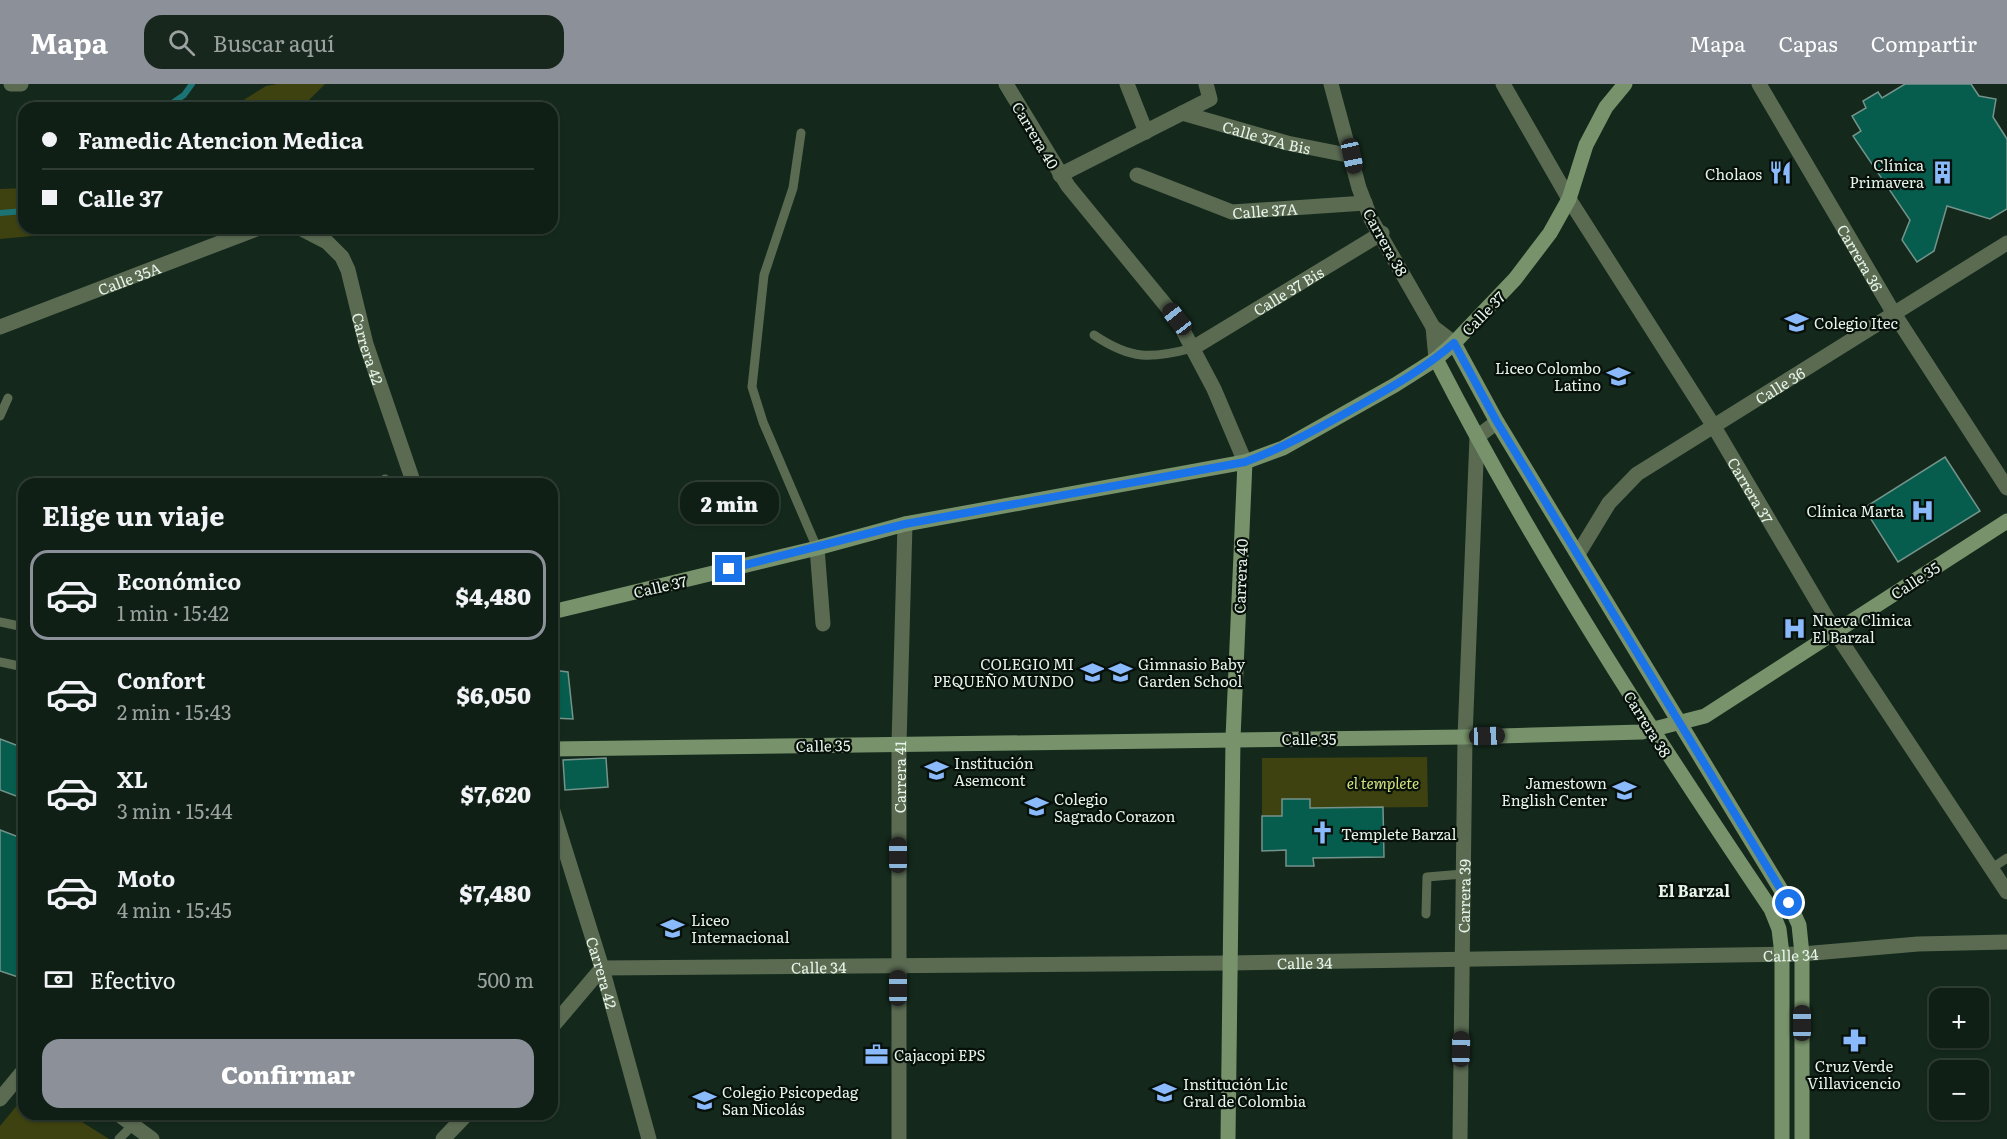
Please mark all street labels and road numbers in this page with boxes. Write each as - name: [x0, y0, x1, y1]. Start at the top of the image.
- street label: Carrera 40: [1007, 97, 1065, 173]
- street label: Calle 37A Bis: [1220, 114, 1313, 159]
- street label: Calle 37A: [1232, 196, 1298, 223]
- street label: Carrera 38: [1358, 204, 1414, 280]
- street label: Carrera 36: [1832, 219, 1890, 295]
- street label: Calle 35A: [94, 255, 164, 300]
- street label: Calle 37 Bis: [1248, 260, 1328, 321]
- street label: Calle 37: [1456, 285, 1510, 341]
- street label: Carrera 42: [347, 310, 391, 388]
- street label: Calle 36: [1750, 361, 1809, 409]
- street label: Carrera 37: [1723, 452, 1780, 528]
- street label: Carrera 40: [1227, 538, 1253, 614]
- street label: Calle 35: [1886, 555, 1945, 605]
- street label: Calle 37: [631, 569, 689, 603]
- street label: Carrera 38: [1618, 686, 1678, 762]
- street label: Calle 35: [1282, 727, 1337, 750]
- street label: Calle 35: [795, 733, 851, 757]
- street label: Carrera 41: [887, 740, 911, 813]
- street label: Carrera 39: [1451, 859, 1475, 933]
- street label: Carrera 42: [581, 933, 624, 1011]
- street label: Calle 34: [1763, 941, 1819, 966]
- street label: Calle 34: [1277, 950, 1333, 974]
- street label: Calle 34: [791, 955, 846, 978]

